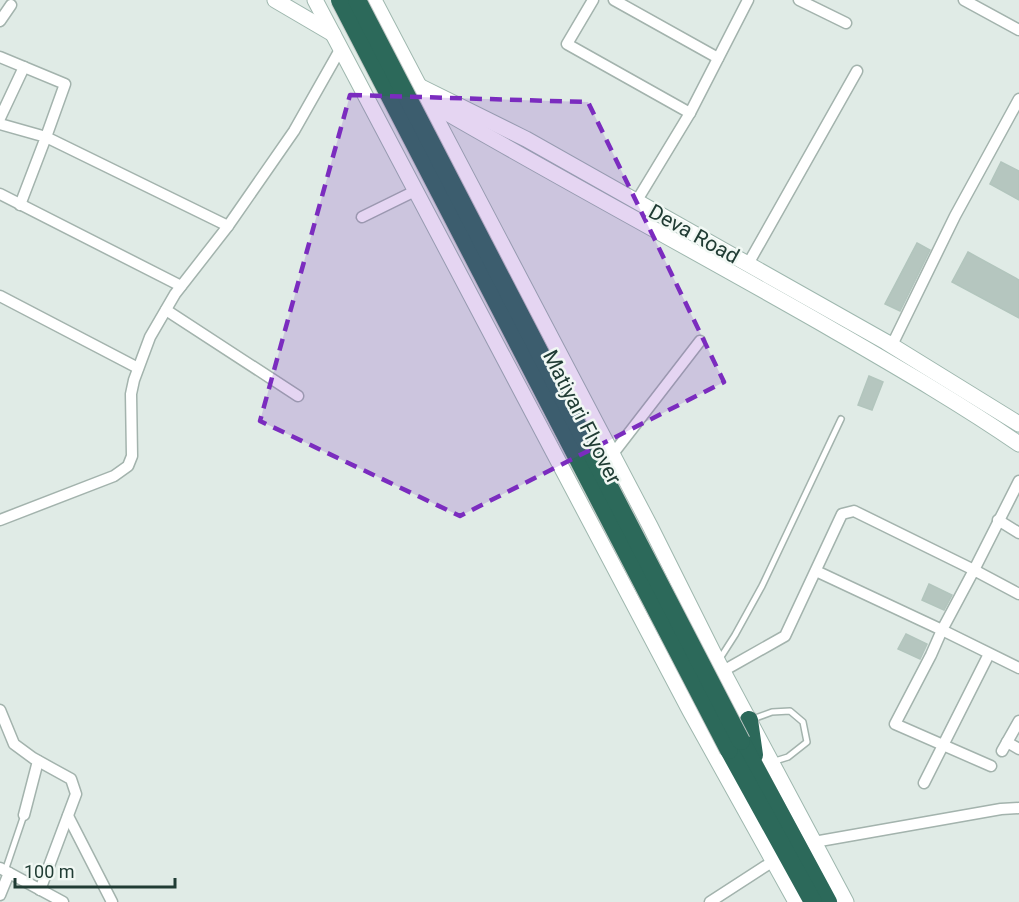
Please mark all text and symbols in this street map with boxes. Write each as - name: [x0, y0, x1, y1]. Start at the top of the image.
- street label: Deva Road: [645, 199, 743, 269]
- street label: Matiyari Flyover: [538, 346, 626, 488]
- scale bar: [15, 851, 176, 889]
- text: 100 m: [24, 861, 75, 882]

